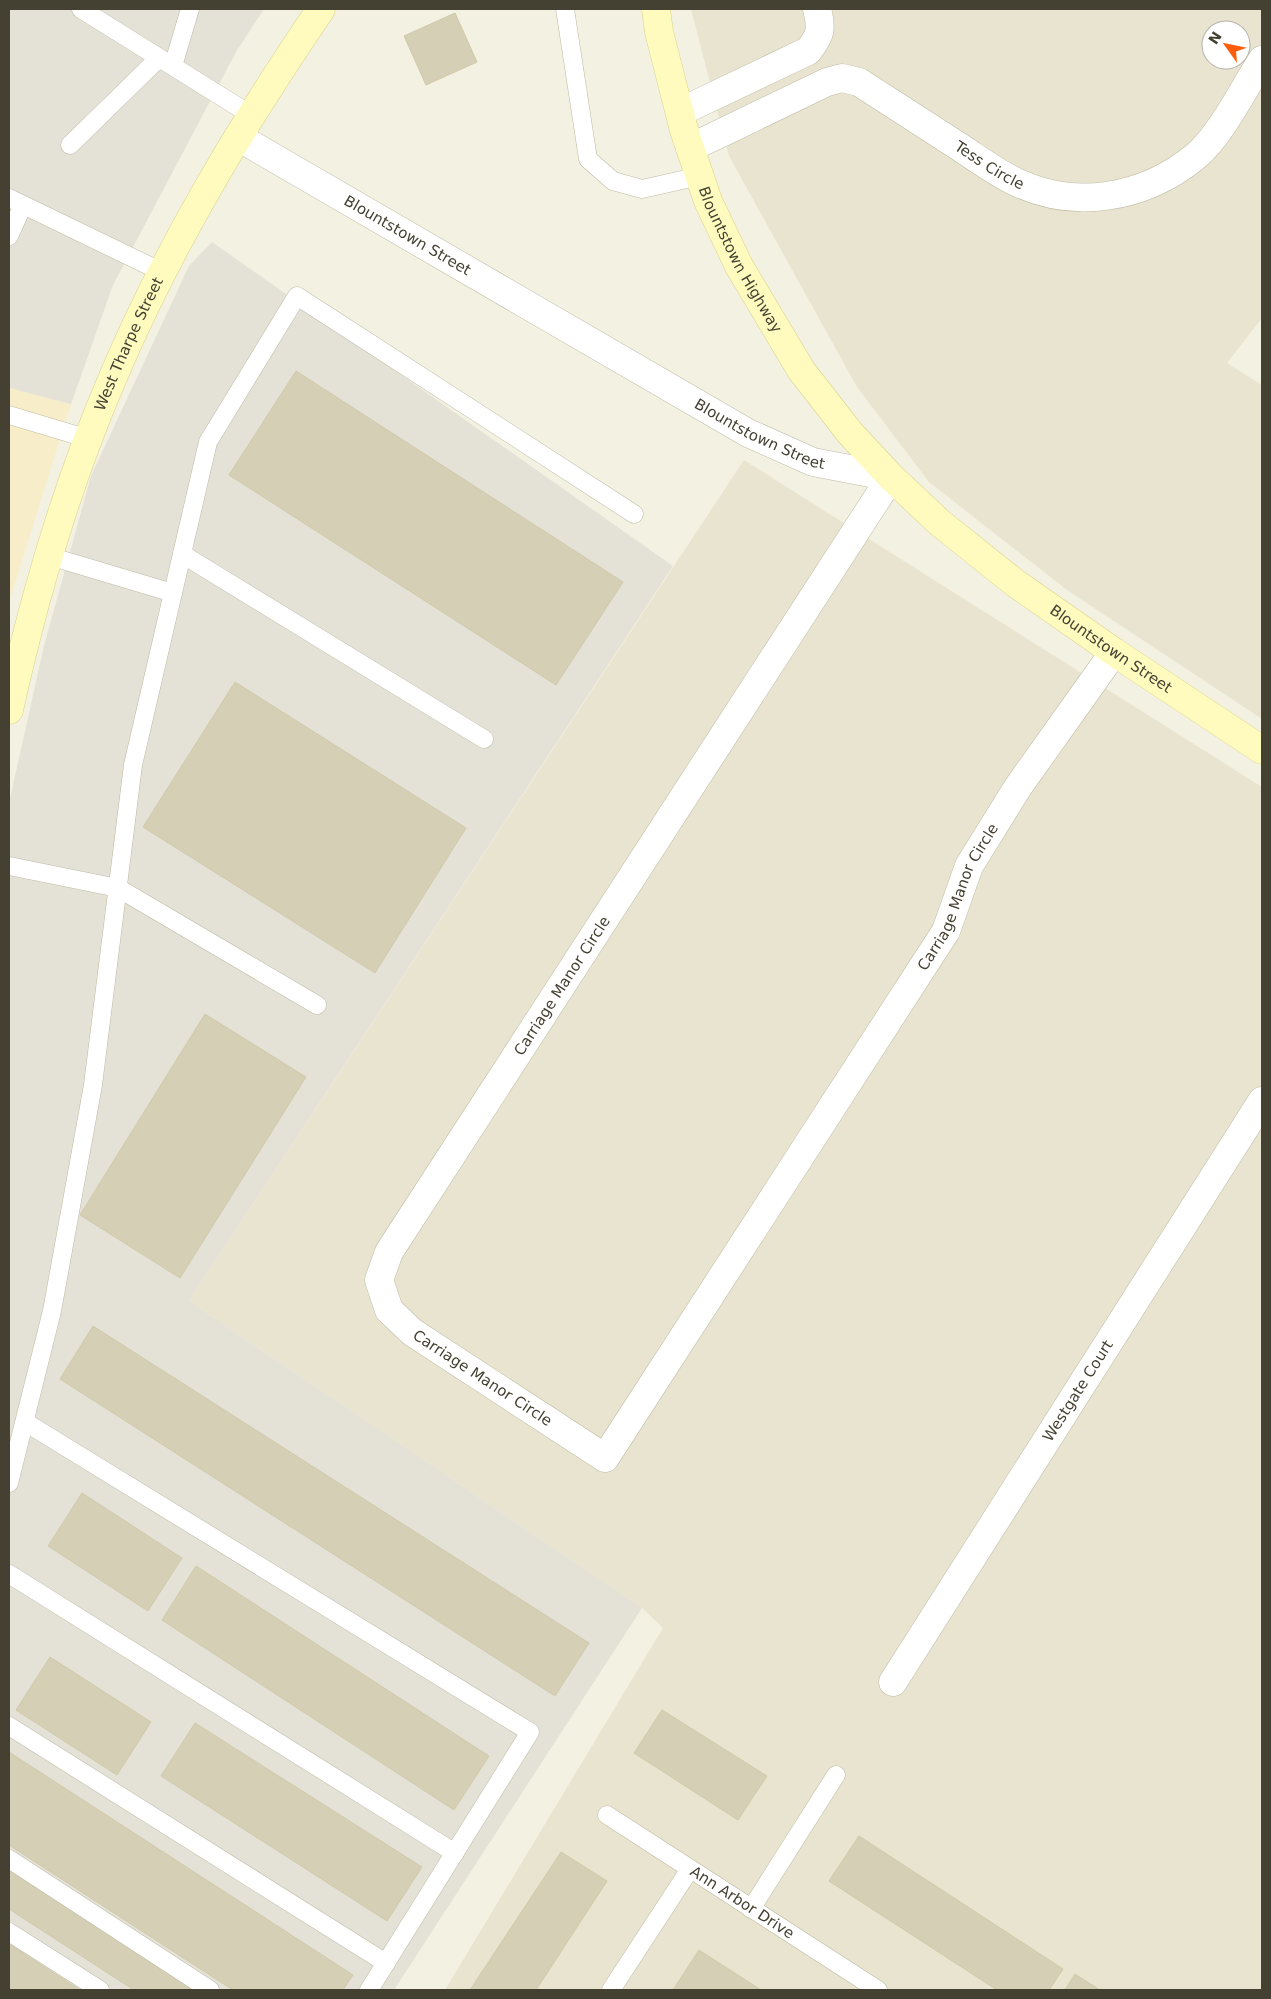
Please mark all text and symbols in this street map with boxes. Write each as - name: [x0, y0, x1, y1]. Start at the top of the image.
- north arrow: [1201, 20, 1251, 70]
- text: N: [1205, 29, 1225, 47]
- street label: Tess Circle: [950, 137, 1027, 193]
- street label: Blountstown Highway: [695, 184, 786, 336]
- street label: Blountstown Street: [341, 192, 474, 279]
- street label: West Tharpe Street: [91, 274, 167, 413]
- street label: Blountstown Street: [691, 395, 827, 473]
- street label: Blountstown Street: [1046, 601, 1175, 697]
- street label: Carriage Manor Circle: [914, 820, 1002, 974]
- street label: Carriage Manor Circle: [510, 913, 614, 1059]
- street label: Carriage Manor Circle: [409, 1326, 555, 1430]
- street label: Westgate Court: [1039, 1337, 1117, 1445]
- street label: Ann Arbor Drive: [687, 1862, 798, 1943]

